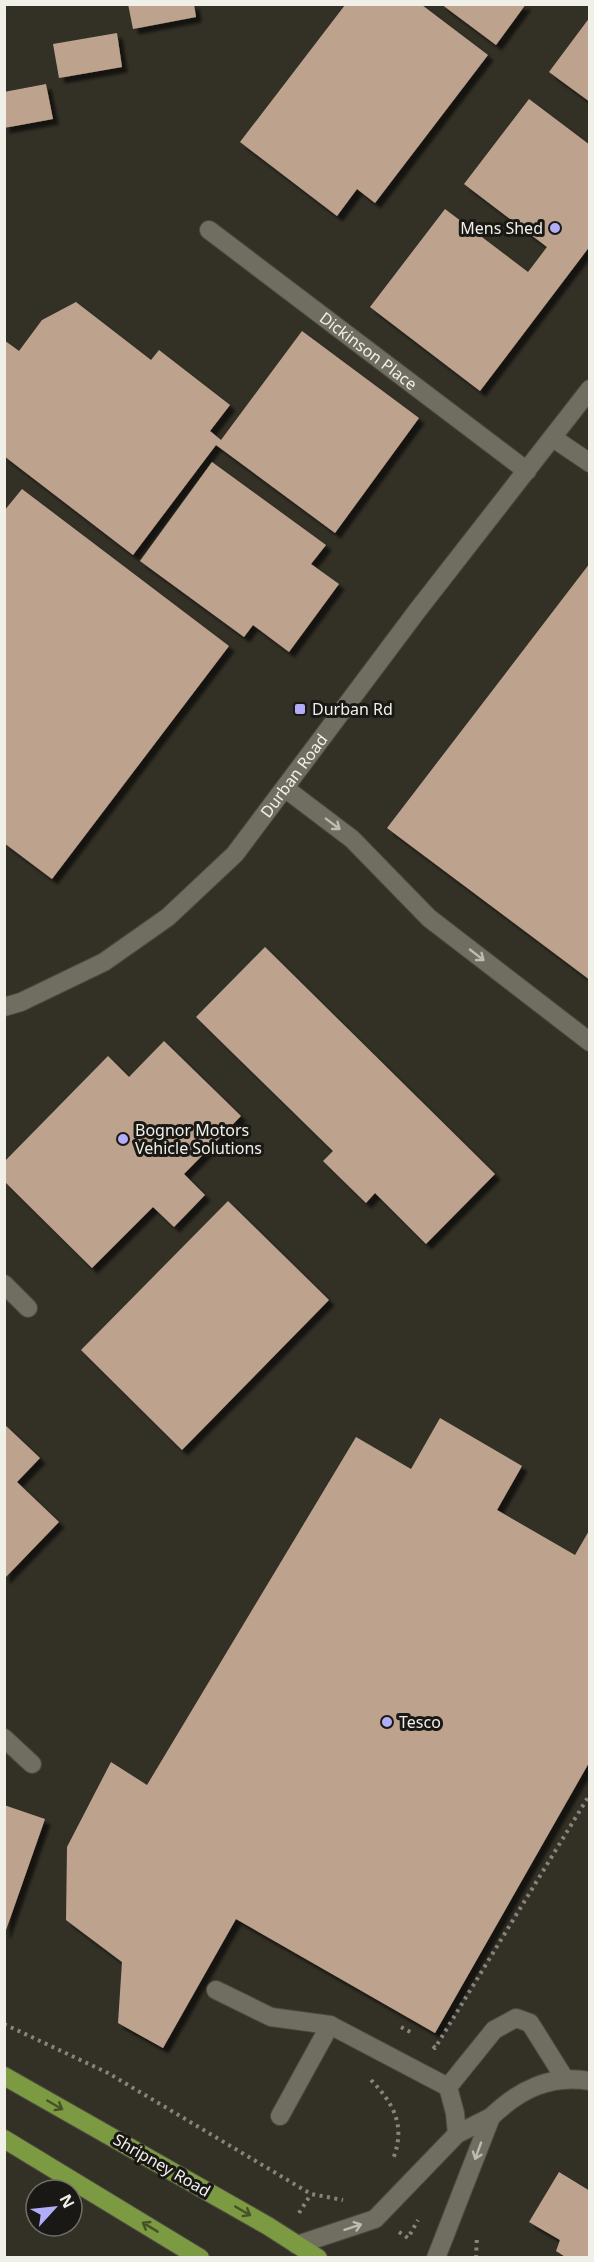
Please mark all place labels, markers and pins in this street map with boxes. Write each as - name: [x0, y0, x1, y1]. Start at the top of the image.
- place label: Mens Shed: [460, 217, 543, 239]
- marker: Mens Shed: [548, 221, 562, 235]
- place label: Durban Rd: [312, 698, 393, 720]
- marker: Durban Rd: [293, 702, 307, 716]
- place label: Bognor Motors Vehicle Solutions: [135, 1119, 262, 1159]
- marker: Bognor Motors Vehicle Solutions: [116, 1132, 130, 1146]
- place label: Tesco: [399, 1711, 441, 1733]
- marker: Tesco: [380, 1715, 394, 1729]

